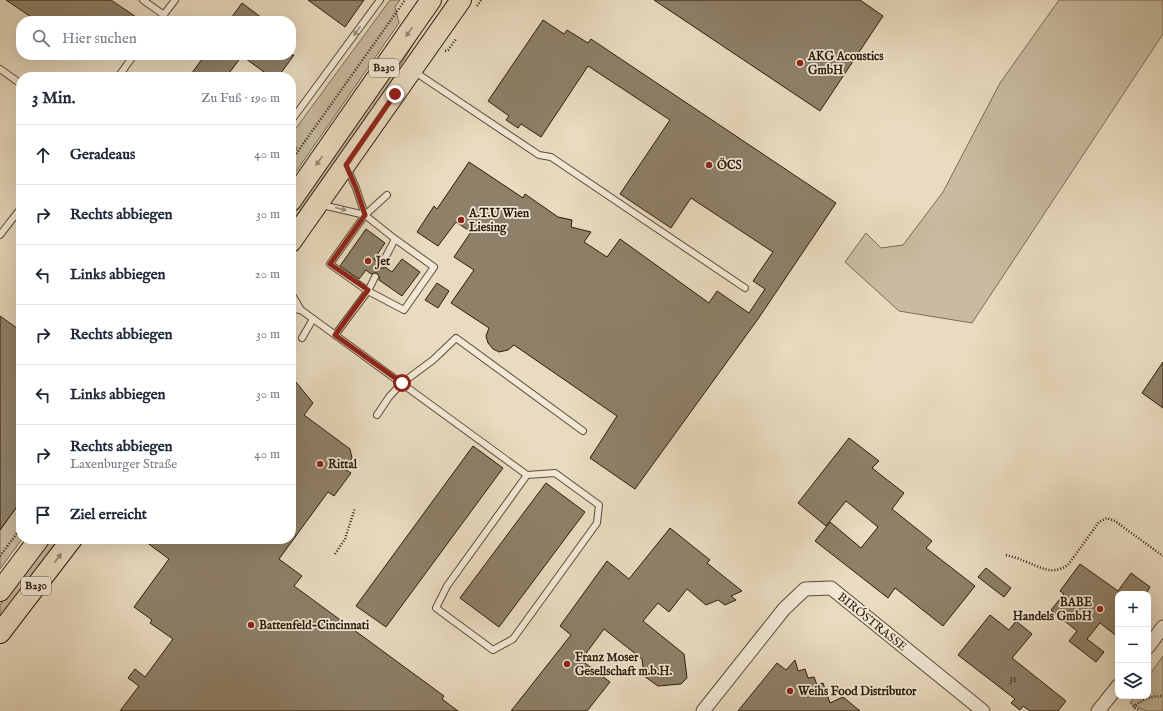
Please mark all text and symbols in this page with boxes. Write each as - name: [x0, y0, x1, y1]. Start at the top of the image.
- search box: [16, 16, 296, 60]
- one-way arrow: [353, 26, 361, 37]
- icon: search: [30, 27, 52, 49]
- one-way arrow: [405, 27, 413, 37]
- text: Hier suchen: [62, 29, 137, 48]
- place label: AKG Acoustics GmbH: [807, 49, 884, 78]
- marker: AKG Acoustics GmbH: [795, 58, 805, 68]
- road number: B230: [369, 59, 399, 77]
- route end: [386, 85, 404, 103]
- text: 3 Min.: [32, 88, 75, 109]
- text: Zu Fuß · 190 m: [201, 90, 280, 107]
- icon: ahead: [32, 144, 54, 166]
- text: Geradeaus: [70, 145, 135, 164]
- text: 40 m: [254, 146, 280, 163]
- one-way arrow: [315, 156, 323, 166]
- place label: ÖCS: [717, 157, 742, 173]
- marker: ÖCS: [704, 160, 714, 170]
- icon: right: [32, 204, 54, 226]
- text: Rechts abbiegen: [70, 205, 173, 224]
- text: 30 m: [256, 206, 280, 223]
- one-way arrow: [336, 206, 348, 212]
- place label: A.T.U Wien Liesing: [468, 206, 530, 236]
- marker: A.T.U Wien Liesing: [456, 215, 466, 225]
- place label: Jet: [374, 254, 391, 270]
- marker: Jet: [363, 256, 373, 266]
- icon: left: [32, 264, 54, 286]
- text: Links abbiegen: [70, 265, 166, 284]
- text: 20 m: [255, 266, 280, 283]
- icon: right: [32, 324, 54, 346]
- text: Rechts abbiegen: [70, 325, 173, 344]
- text: 30 m: [256, 326, 280, 343]
- route start: [393, 374, 411, 392]
- icon: left: [32, 384, 54, 406]
- text: Links abbiegen: [70, 385, 166, 404]
- text: 30 m: [256, 386, 280, 403]
- text: Rechts abbiegen: [70, 437, 173, 456]
- icon: right: [32, 444, 54, 466]
- text: 40 m: [254, 446, 280, 463]
- text: Laxenburger Straße: [70, 456, 177, 473]
- place label: Rittal: [328, 457, 358, 472]
- marker: Rittal: [315, 459, 325, 469]
- icon: arrive: [32, 504, 54, 526]
- text: Ziel erreicht: [70, 505, 147, 524]
- one-way arrow: [54, 552, 62, 563]
- road number: B230: [21, 577, 51, 595]
- street label: BIRÓSTRASSE: [834, 589, 910, 654]
- map controls: [1115, 591, 1151, 699]
- button: +: [1115, 591, 1151, 627]
- place label: BABE Handels GmbH: [1013, 595, 1093, 624]
- marker: BABE Handels GmbH: [1095, 604, 1105, 614]
- place label: Battenfeld-Cincinnati: [259, 618, 370, 633]
- marker: Battenfeld-Cincinnati: [246, 620, 256, 630]
- button: −: [1115, 627, 1151, 663]
- place label: Franz Moser Gesellschaft m.b.H.: [575, 650, 673, 679]
- marker: Franz Moser Gesellschaft m.b.H.: [562, 659, 572, 669]
- button: layers: [1115, 663, 1151, 699]
- house number: 31: [1009, 673, 1017, 686]
- place label: Weihs Food Distributor: [797, 684, 917, 699]
- marker: Weihs Food Distributor: [785, 686, 795, 696]

